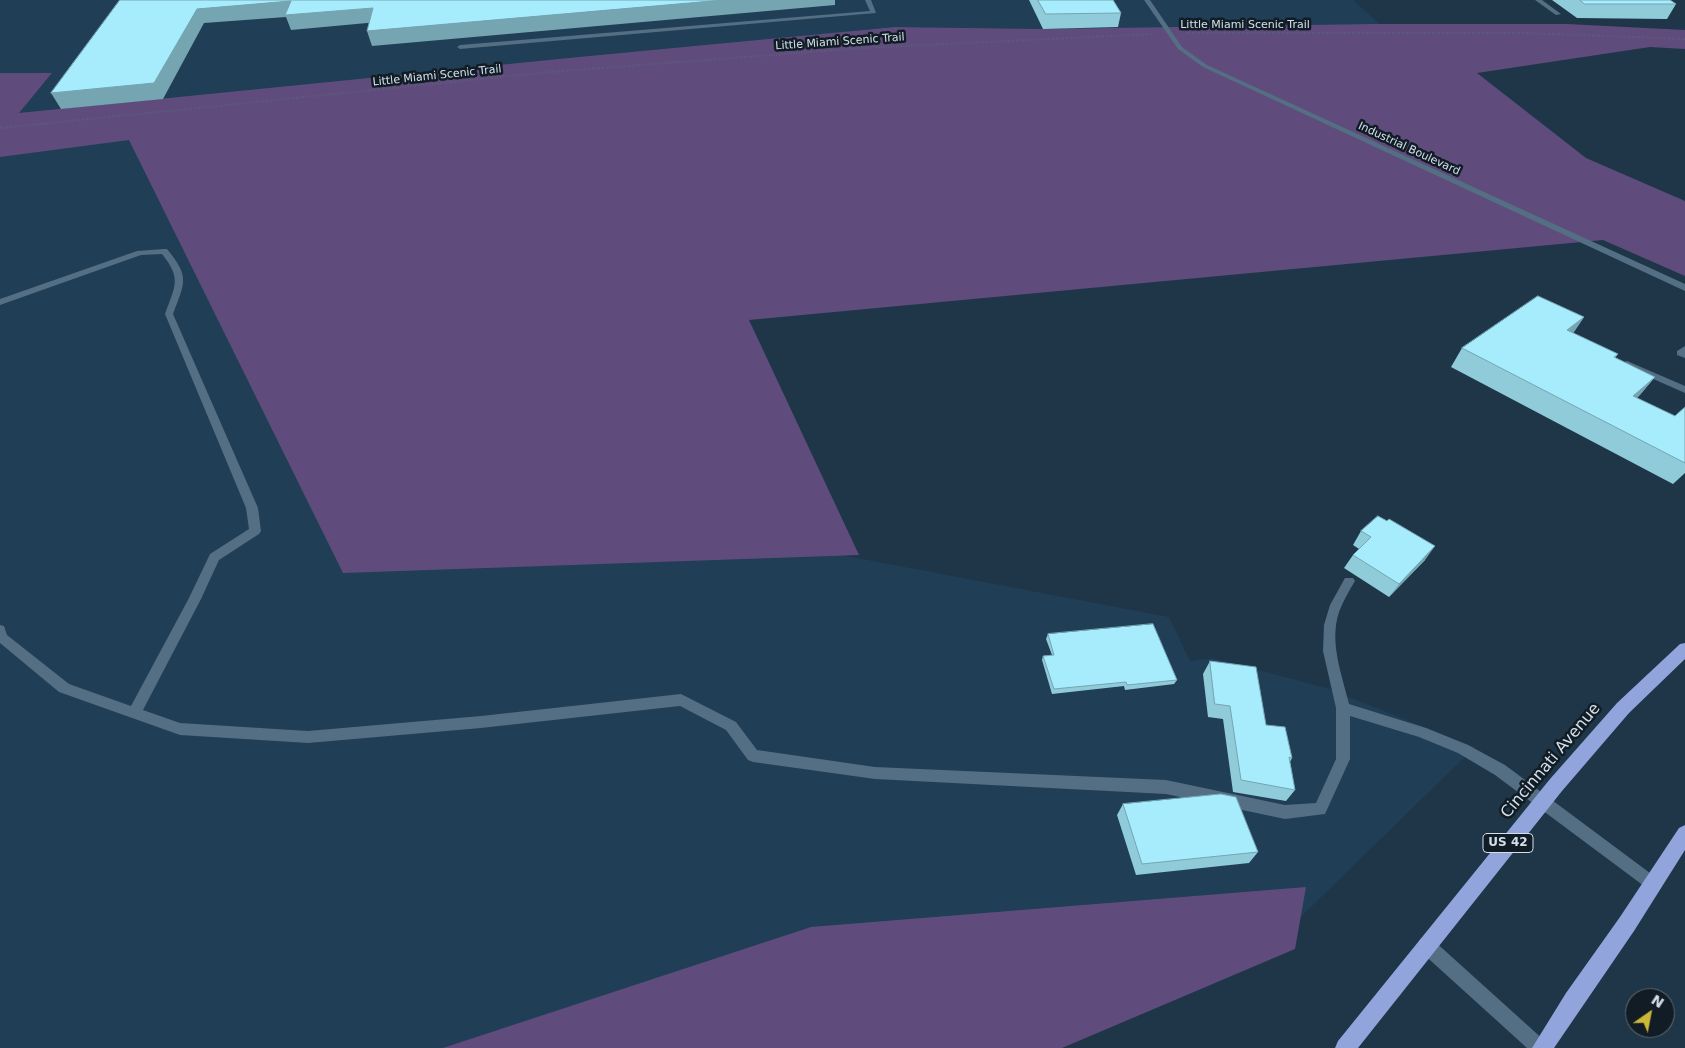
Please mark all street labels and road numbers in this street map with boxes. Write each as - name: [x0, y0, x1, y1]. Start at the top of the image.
- street label: Little Miami Scenic Trail: [1180, 18, 1310, 32]
- street label: Little Miami Scenic Trail: [775, 31, 905, 53]
- street label: Little Miami Scenic Trail: [372, 63, 502, 89]
- street label: Industrial Boulevard: [1356, 120, 1462, 178]
- street label: Cincinnati Avenue: [1497, 700, 1605, 822]
- road number: US 42: [1483, 834, 1533, 852]

